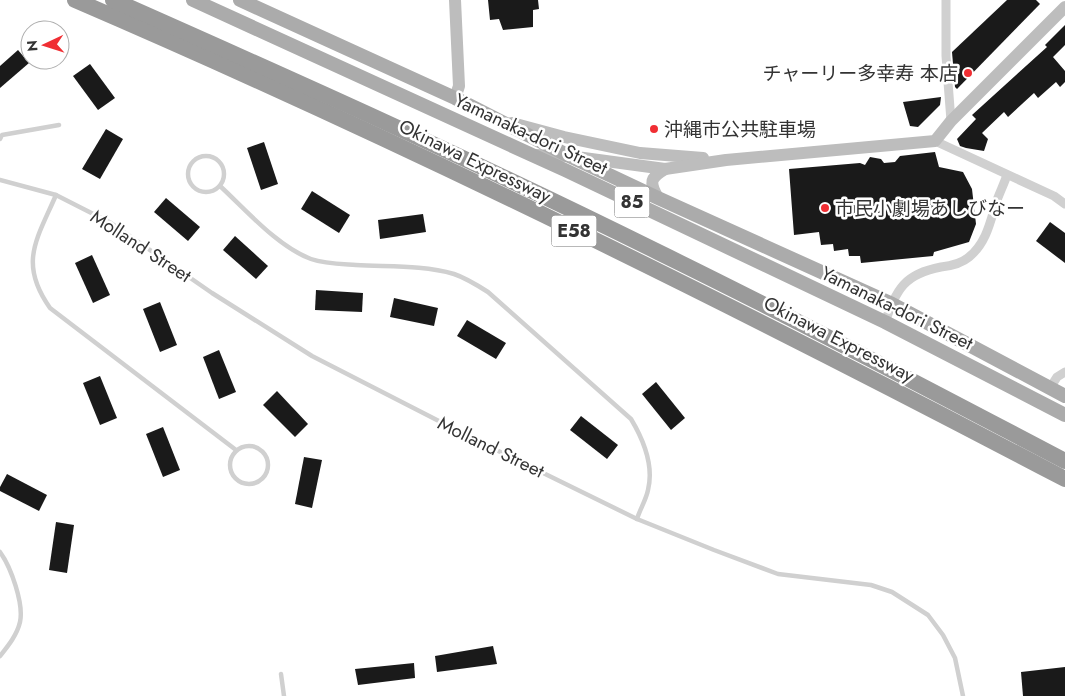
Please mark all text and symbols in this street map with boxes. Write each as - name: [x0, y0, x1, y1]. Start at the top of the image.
- north arrow: [20, 20, 70, 70]
- text: N: [22, 40, 42, 52]
- place label: チャーリー多幸寿 本店: [762, 60, 958, 87]
- marker: チャーリー多幸寿 本店: [962, 67, 974, 79]
- street label: Yamanaka-dori Street: [450, 87, 612, 182]
- street label: Okinawa Expressway: [395, 112, 556, 210]
- place label: 沖縄市公共駐車場: [664, 116, 816, 143]
- marker: 沖縄市公共駐車場: [648, 123, 660, 135]
- road number: 85: [614, 186, 650, 218]
- place label: 市民小劇場あしびなー: [835, 195, 1025, 222]
- marker: 市民小劇場あしびなー: [819, 202, 831, 214]
- street label: Molland Street: [85, 203, 197, 289]
- road number: E58: [552, 216, 596, 247]
- street label: Yamanaka-dori Street: [816, 259, 978, 357]
- street label: Okinawa Expressway: [759, 289, 920, 389]
- street label: Molland Street: [433, 410, 549, 485]

